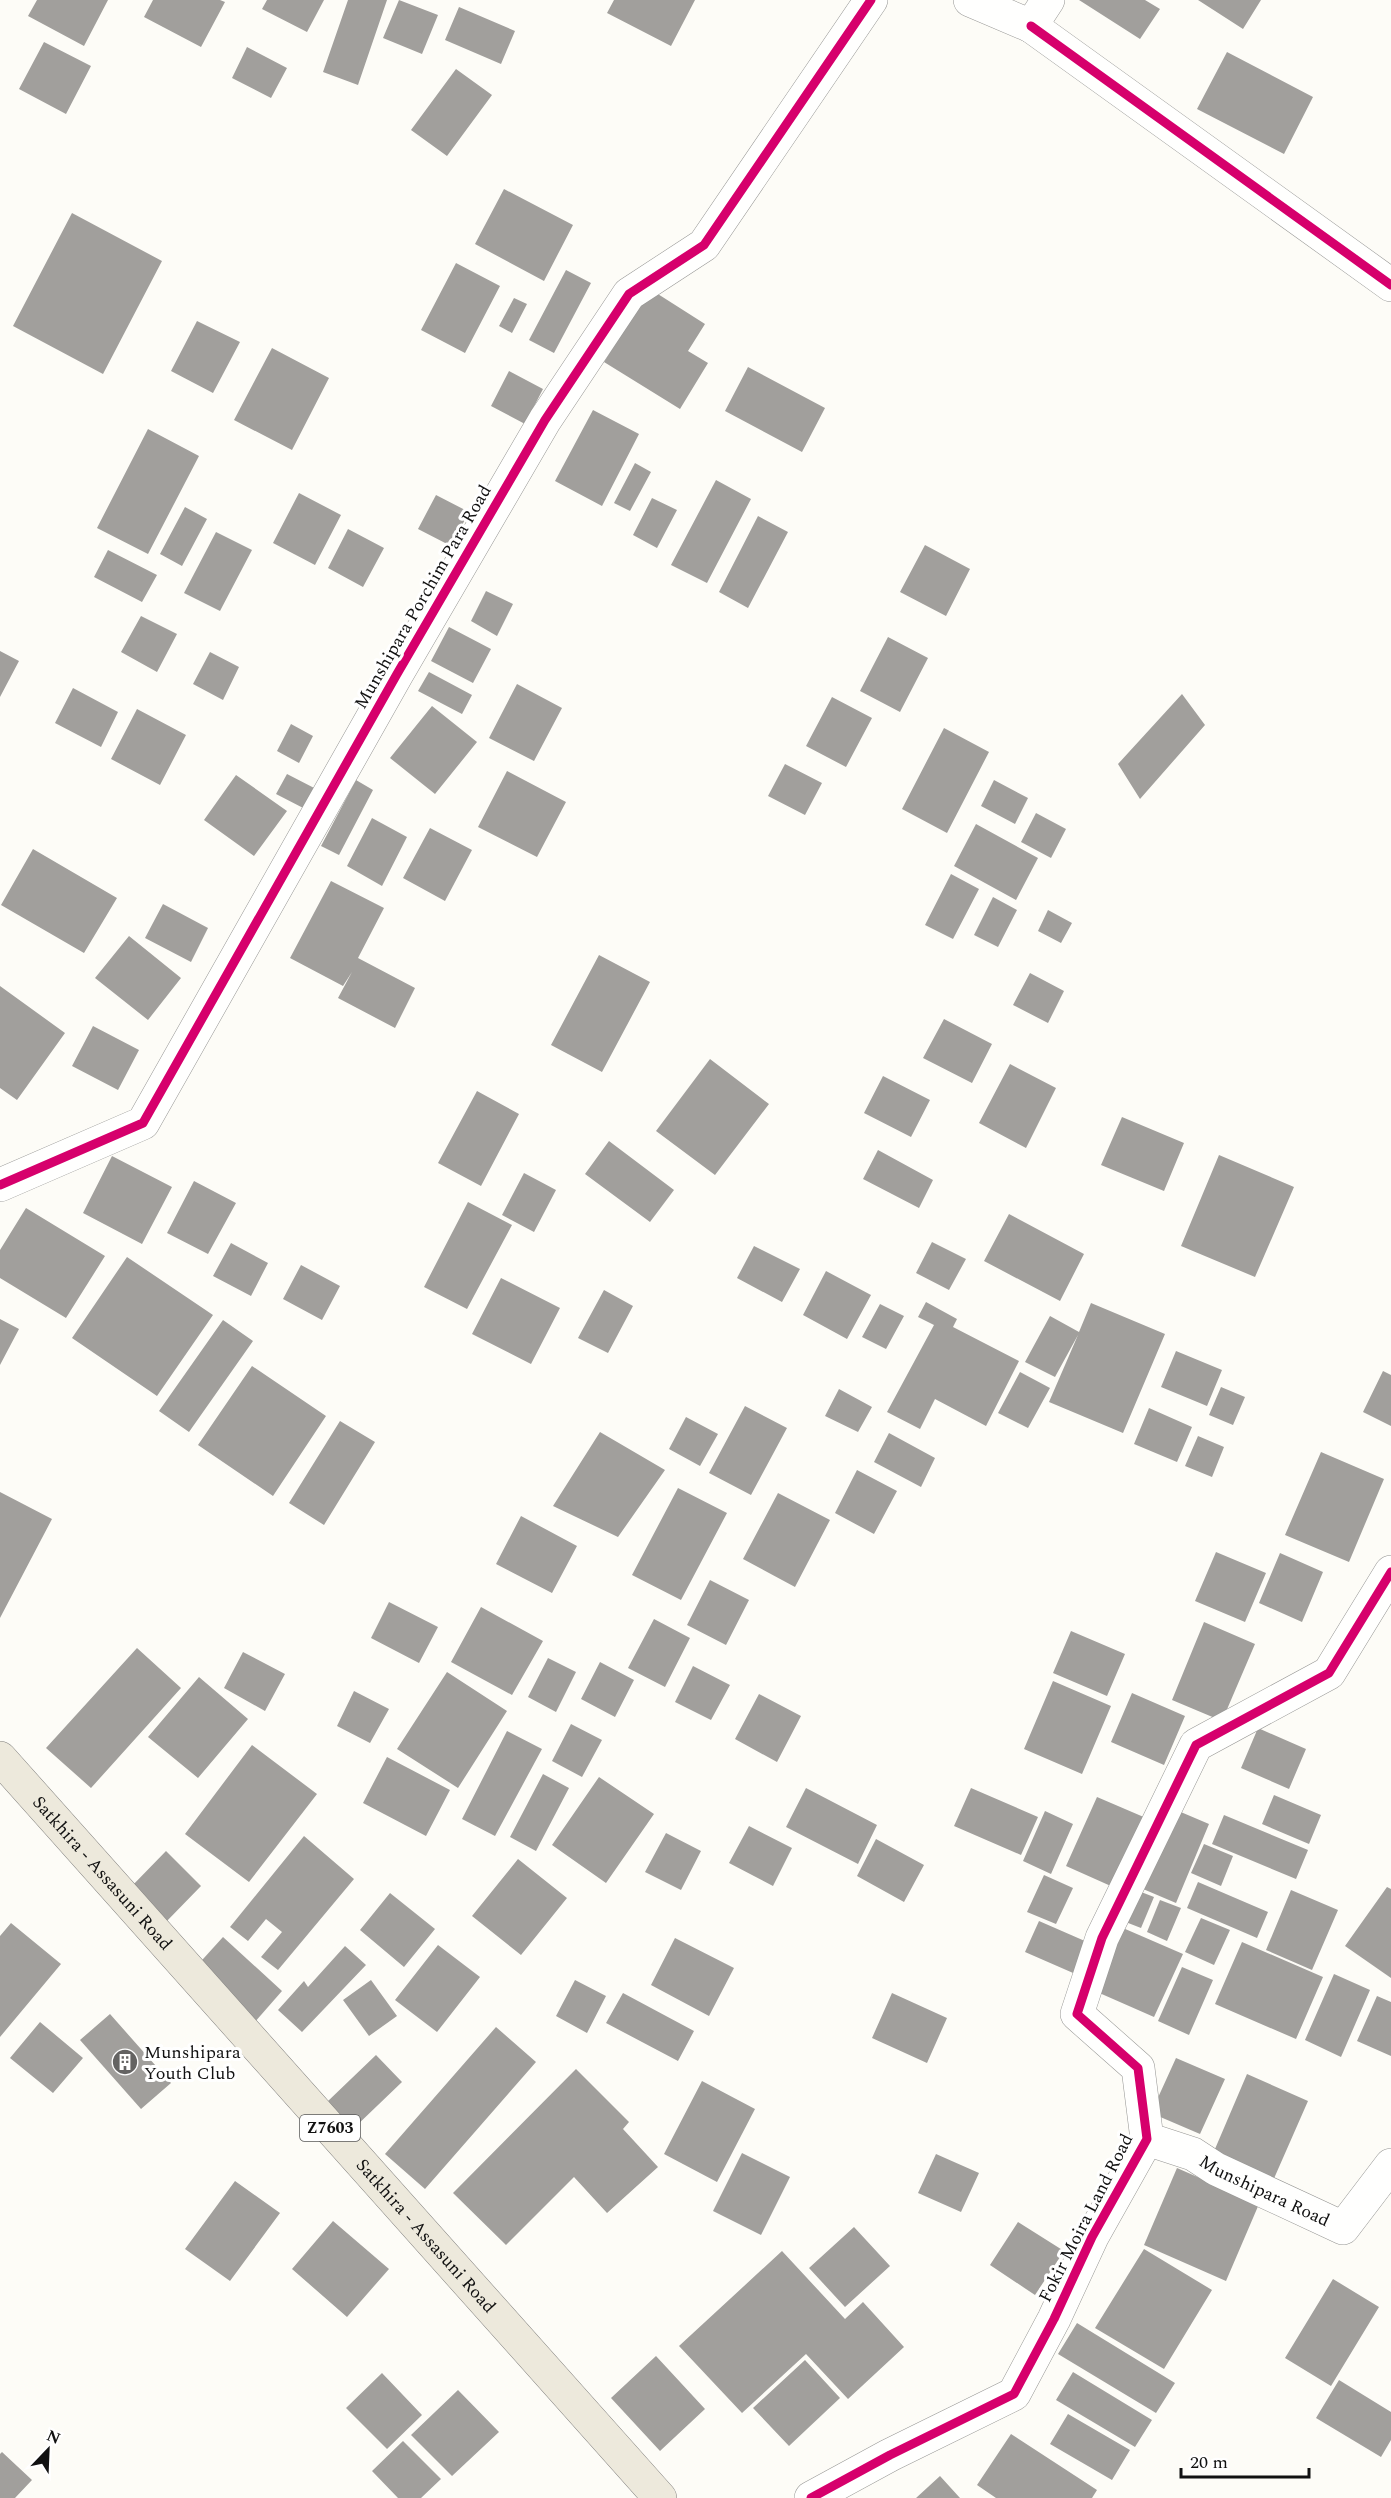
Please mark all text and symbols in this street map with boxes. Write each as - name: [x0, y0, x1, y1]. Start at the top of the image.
- street label: Munshipara Porchim Para Road: [348, 480, 498, 714]
- street label: Satkhira - Assasuni Road: [26, 1790, 179, 1956]
- place label: Munshipara Youth Club: [144, 2039, 241, 2087]
- building icon: Munshipara Youth Club: [110, 2047, 140, 2077]
- road number: Z7603: [300, 2115, 360, 2141]
- street label: Fokir Moira Land Road: [1032, 2129, 1140, 2307]
- street label: Munshipara Road: [1194, 2148, 1334, 2234]
- street label: Satkhira - Assasuni Road: [350, 2152, 502, 2319]
- north arrow: [18, 2420, 78, 2480]
- text: N: [43, 2424, 64, 2451]
- scale bar: [1181, 2441, 1308, 2479]
- text: 20 m: [1190, 2449, 1228, 2476]

